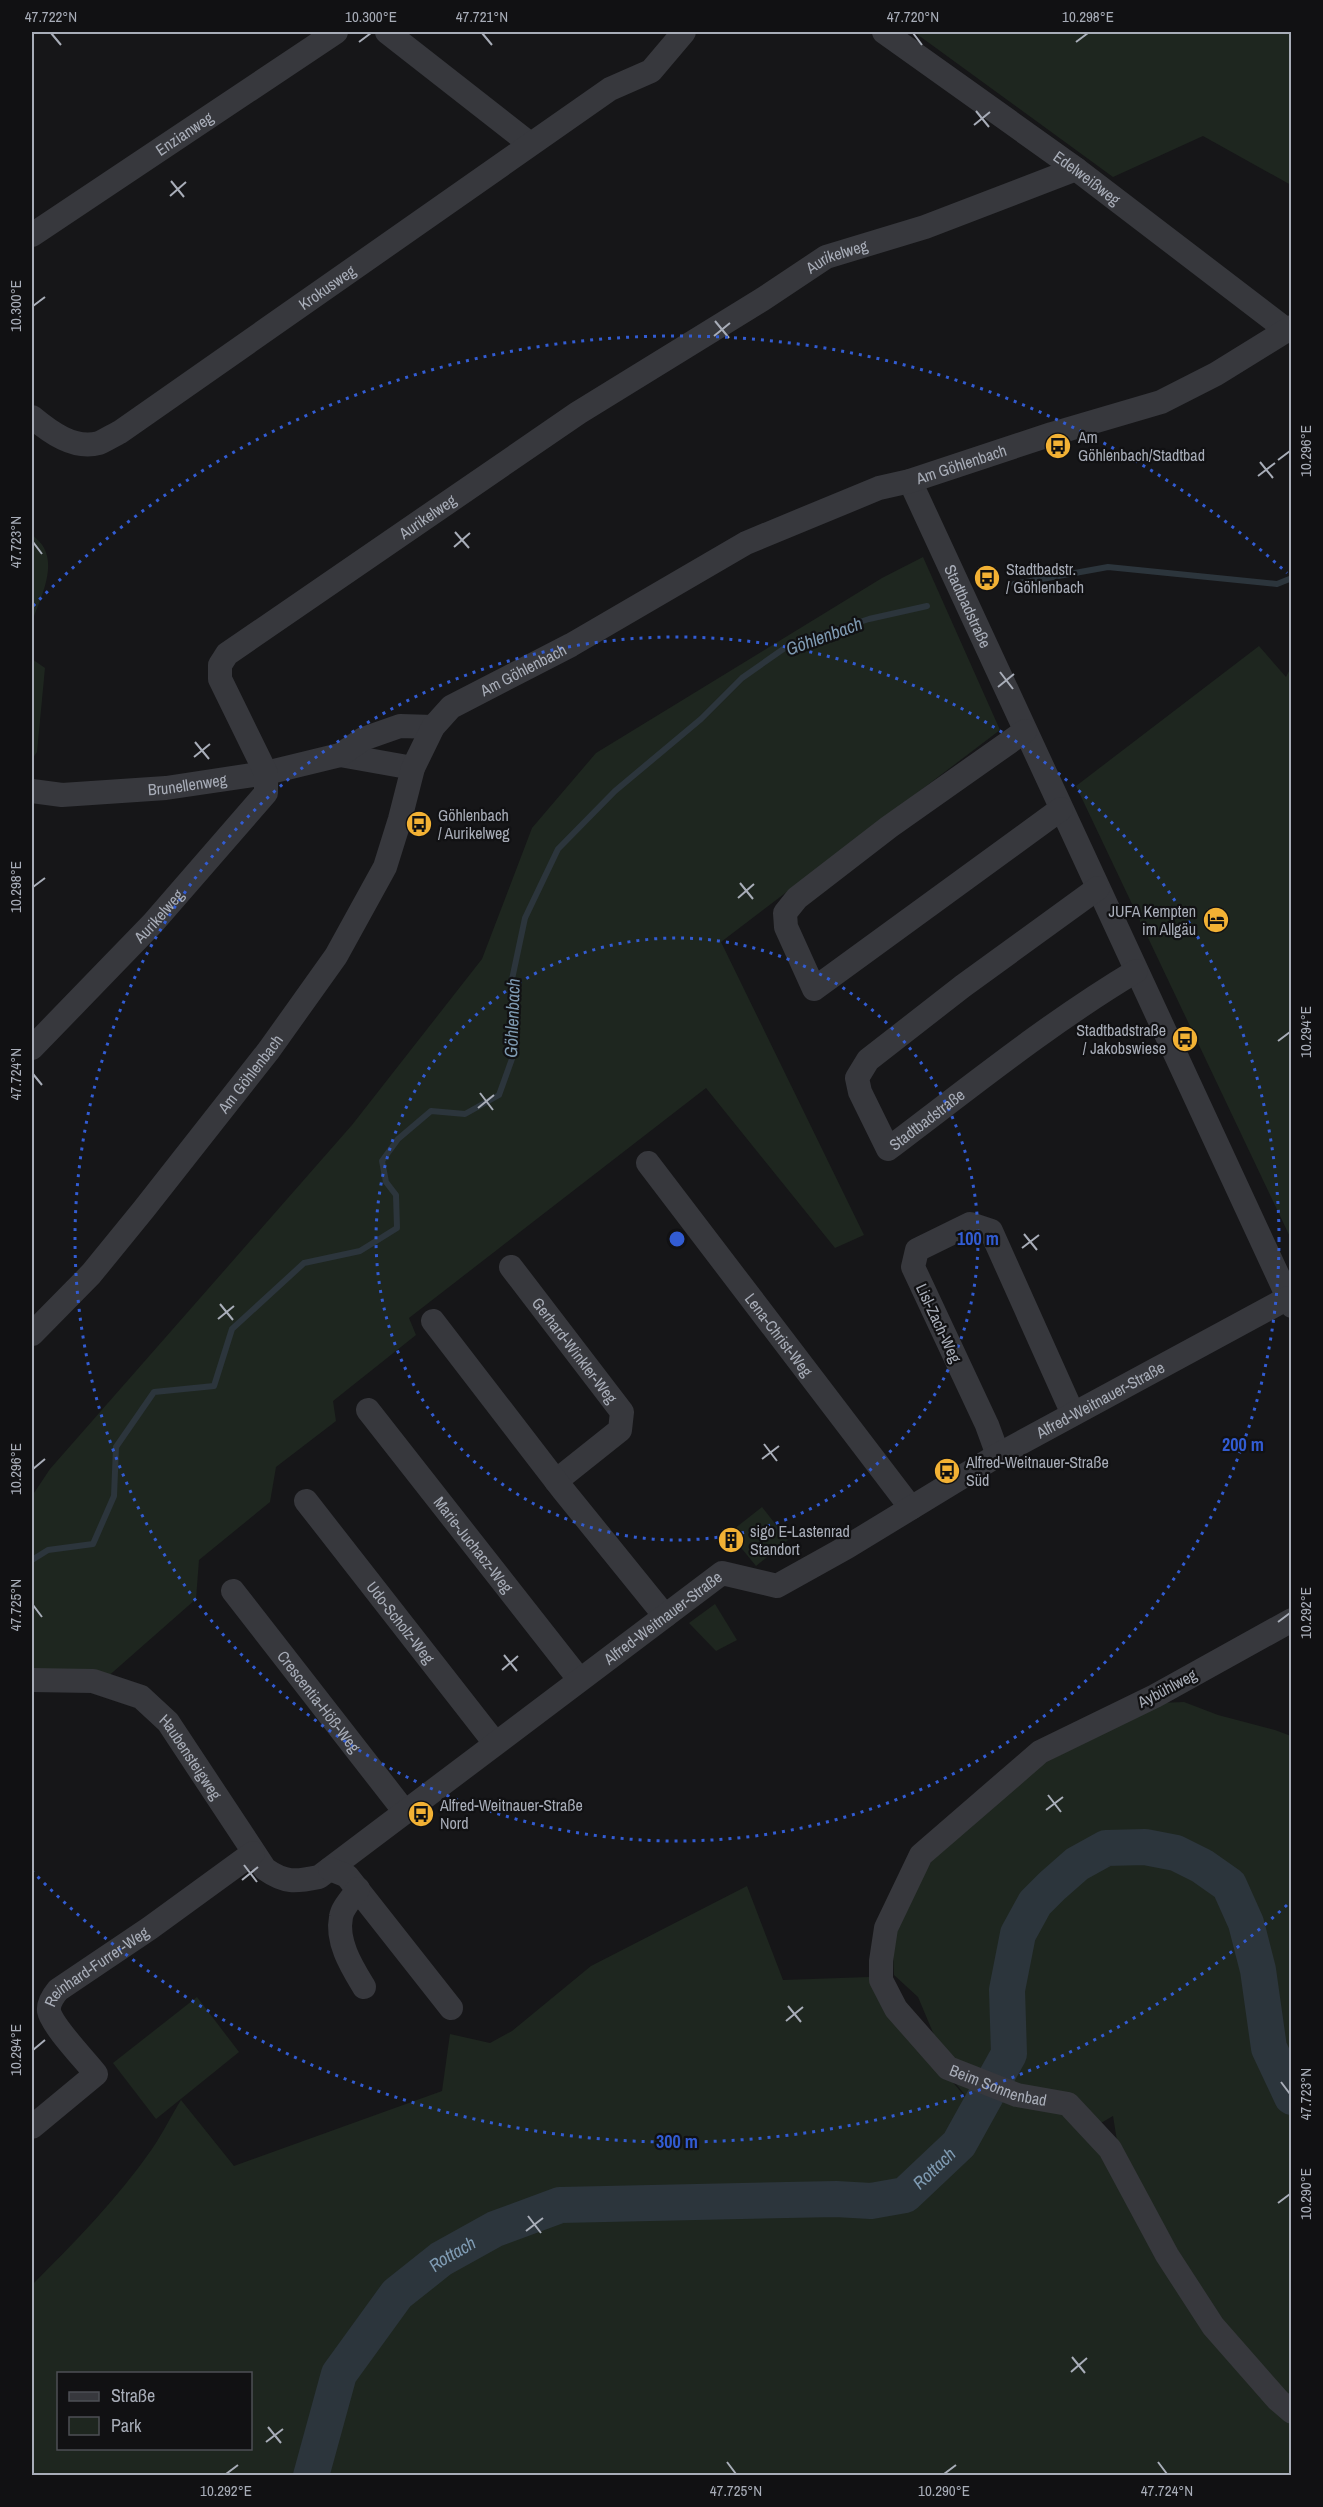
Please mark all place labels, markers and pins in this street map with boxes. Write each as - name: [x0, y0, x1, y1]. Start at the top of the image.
- place label: Am Göhlenbach/Stadtbad: [1077, 426, 1205, 466]
- bus stop icon: Am Göhlenbach/Stadtbad: [1043, 431, 1073, 461]
- place label: Stadtbadstr. / Göhlenbach: [1006, 558, 1084, 598]
- bus stop icon: Stadtbadstr. / Göhlenbach: [972, 563, 1002, 593]
- place label: Göhlenbach / Aurikelweg: [438, 804, 510, 844]
- bus stop icon: Göhlenbach / Aurikelweg: [404, 809, 434, 839]
- place label: JUFA Kempten im Allgäu: [1108, 900, 1196, 940]
- hotel icon: JUFA Kempten im Allgäu: [1201, 905, 1231, 935]
- place label: Stadtbadstraße / Jakobswiese: [1076, 1019, 1166, 1059]
- bus stop icon: Stadtbadstraße / Jakobswiese: [1170, 1024, 1200, 1054]
- centre of rings: [667, 1229, 687, 1249]
- place label: Alfred-Weitnauer-Straße Süd: [965, 1451, 1109, 1491]
- bus stop icon: Alfred-Weitnauer-Straße Süd: [932, 1456, 962, 1486]
- place label: sigo E-Lastenrad Standort: [750, 1520, 850, 1560]
- building icon: sigo E-Lastenrad Standort: [716, 1525, 746, 1555]
- place label: Alfred-Weitnauer-Straße Nord: [439, 1794, 583, 1834]
- bus stop icon: Alfred-Weitnauer-Straße Nord: [406, 1799, 436, 1829]

